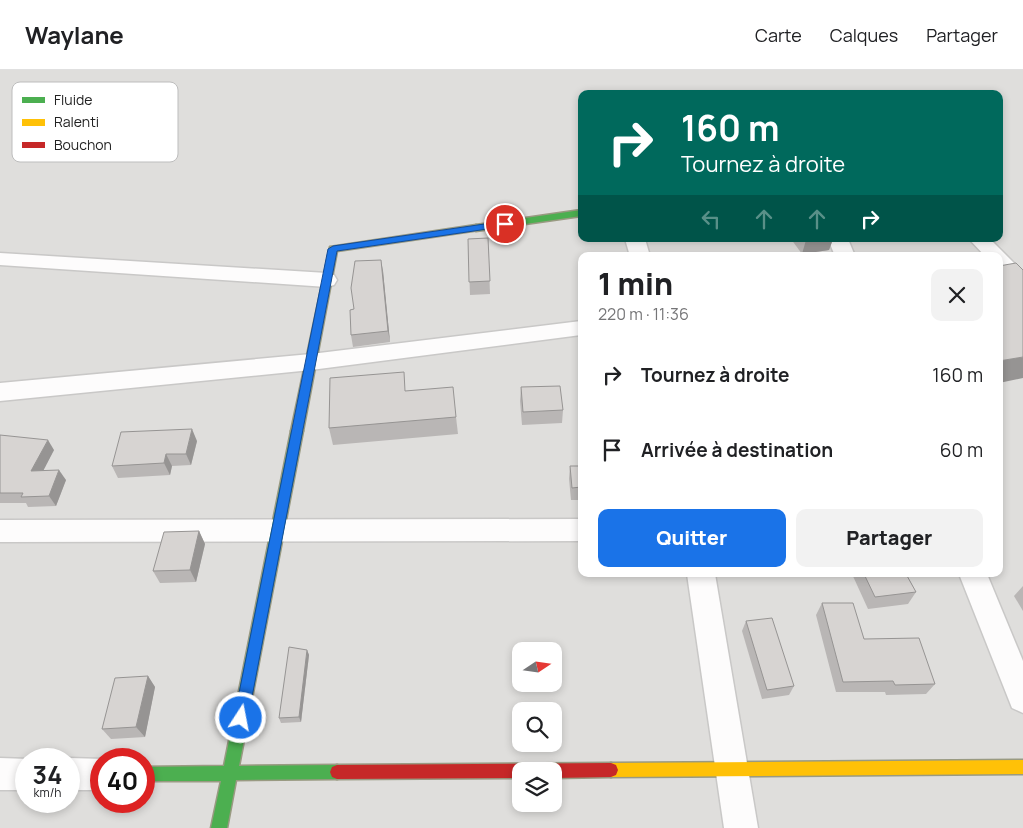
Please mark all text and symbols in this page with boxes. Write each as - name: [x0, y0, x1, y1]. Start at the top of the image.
- text: Waylane: [25, 18, 124, 51]
- text: Carte: [755, 23, 802, 47]
- text: Calques: [830, 23, 898, 47]
- text: Partager: [926, 23, 998, 47]
- legend: [12, 82, 178, 162]
- text: Fluide: [54, 90, 92, 109]
- text: 160 m: [681, 104, 780, 152]
- icon: right: [598, 110, 663, 175]
- text: Ralenti: [54, 112, 99, 131]
- text: Bouchon: [54, 135, 112, 154]
- text: Tournez à droite: [681, 149, 845, 179]
- pin: [484, 203, 526, 245]
- icon: left: [697, 205, 725, 233]
- icon: ahead: [750, 205, 778, 233]
- icon: ahead: [803, 205, 831, 233]
- icon: right: [856, 205, 884, 233]
- icon: arrive: [491, 210, 519, 238]
- text: 1 min: [598, 263, 673, 304]
- button: close: [931, 269, 983, 321]
- text: 220 m · 11:36: [598, 303, 689, 325]
- icon: right: [598, 361, 626, 389]
- text: Tournez à droite: [641, 362, 789, 388]
- text: 160 m: [932, 362, 983, 388]
- icon: arrive: [598, 436, 626, 464]
- text: Arrivée à destination: [641, 437, 833, 463]
- text: 60 m: [940, 437, 983, 463]
- button: Quitter: [598, 509, 786, 567]
- button: Partager: [796, 509, 983, 567]
- north arrow: [512, 642, 562, 692]
- map controls: [512, 642, 562, 812]
- position arrow: [214, 691, 266, 743]
- button: search: [512, 702, 562, 752]
- speed limit sign: 40: [90, 748, 155, 813]
- text: 34: [33, 757, 62, 792]
- button: layers: [512, 762, 562, 812]
- text: km/h: [34, 784, 61, 801]

